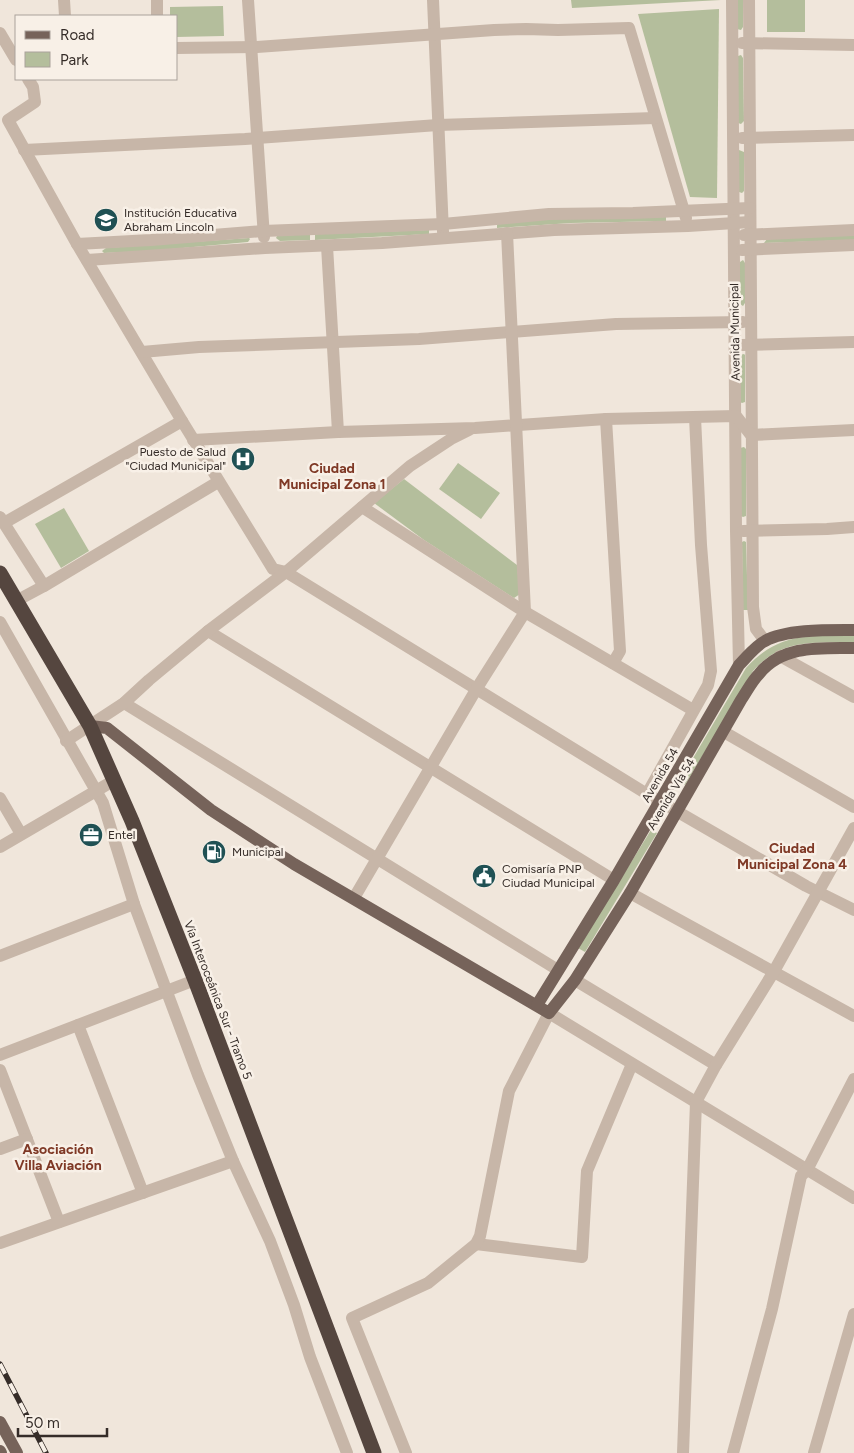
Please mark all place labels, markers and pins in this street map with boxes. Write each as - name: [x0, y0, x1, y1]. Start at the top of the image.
- place label: Institución Educativa Abraham Lincoln: [124, 206, 237, 234]
- school or university icon: Institución Educativa Abraham Lincoln: [93, 207, 119, 233]
- place label: Puesto de Salud "Ciudad Municipal": [126, 445, 226, 473]
- hospital icon: Puesto de Salud "Ciudad Municipal": [230, 446, 256, 472]
- office icon: Entel: [78, 822, 104, 848]
- place label: Entel: [108, 828, 136, 842]
- fuel station icon: Municipal: [201, 839, 227, 865]
- place label: Municipal: [232, 845, 283, 859]
- place label: Comisaría PNP Ciudad Municipal: [502, 862, 595, 890]
- public building icon: Comisaría PNP Ciudad Municipal: [471, 863, 497, 889]

